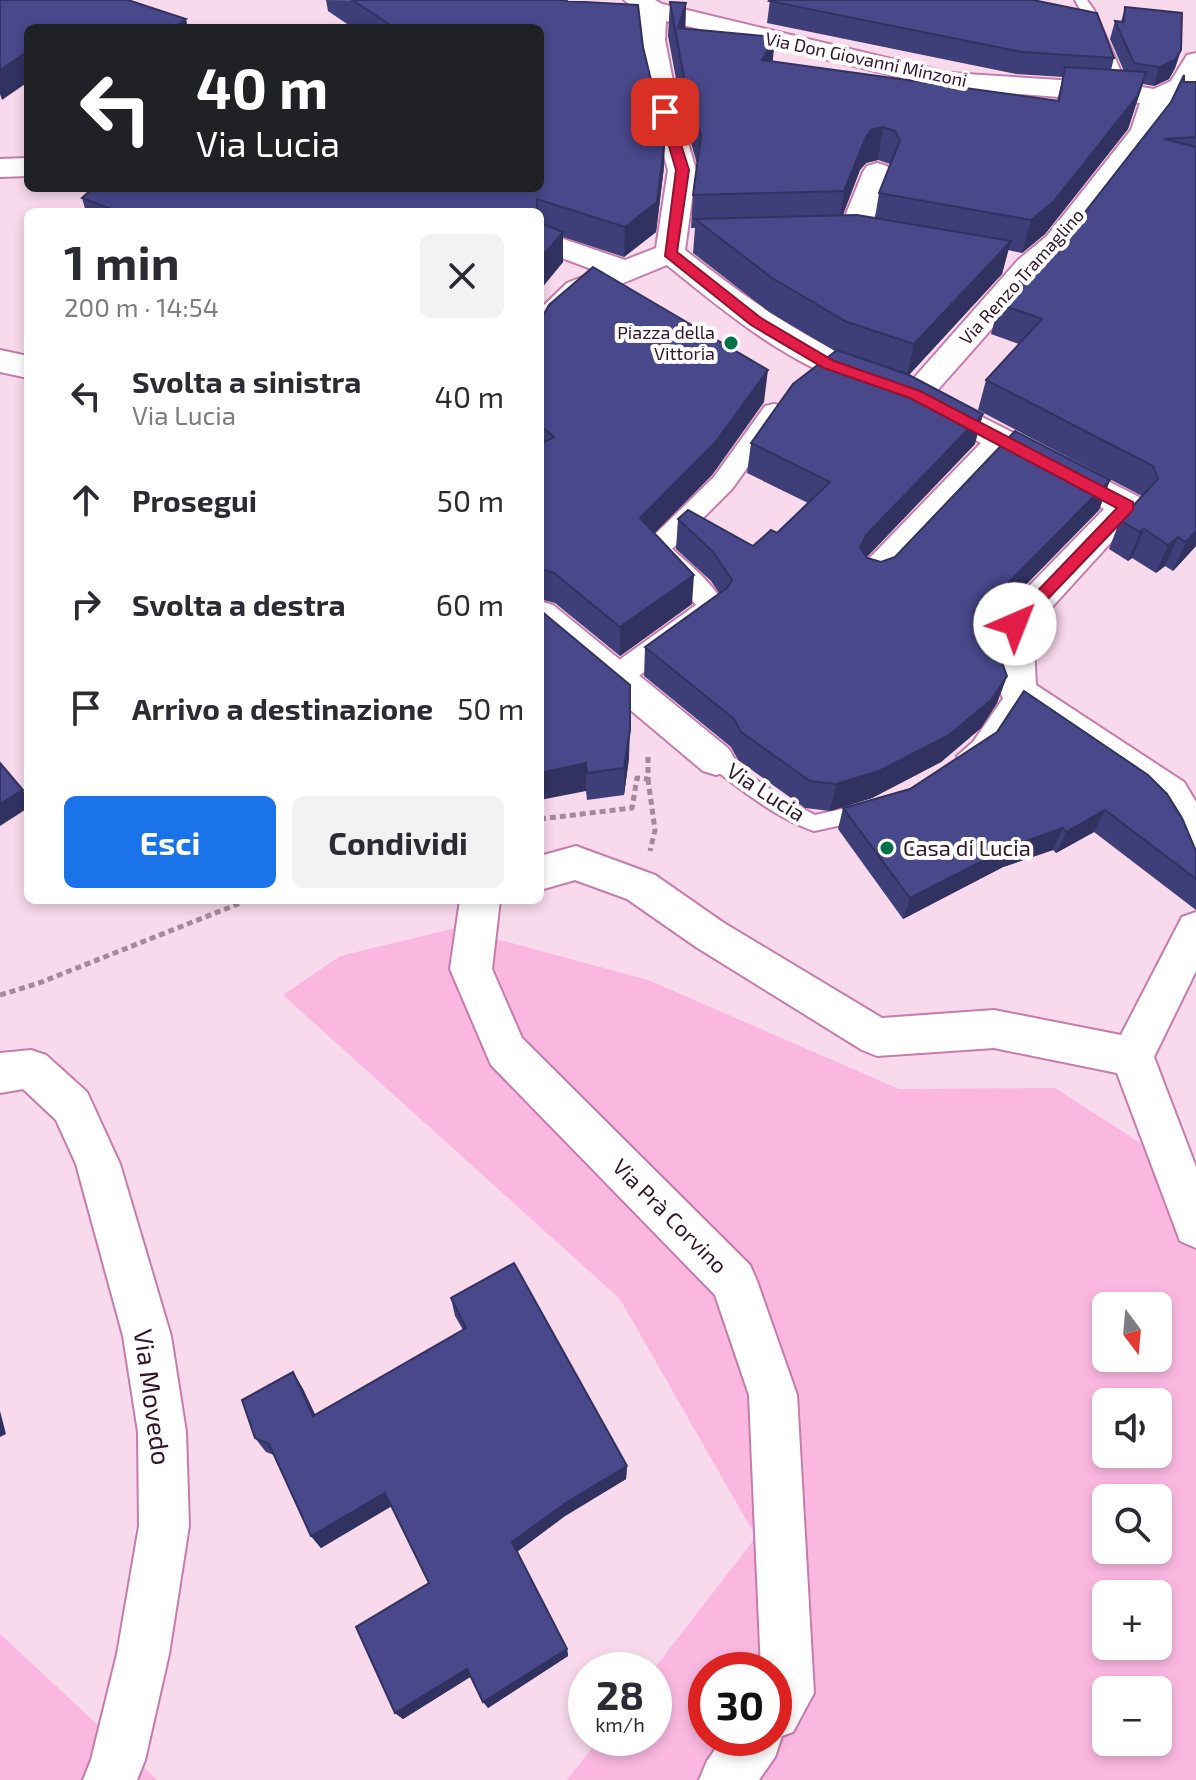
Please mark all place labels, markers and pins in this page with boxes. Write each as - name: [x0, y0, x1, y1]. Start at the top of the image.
- pin: [631, 78, 699, 146]
- place label: Piazza della Vittoria: [617, 321, 715, 364]
- marker: Piazza della Vittoria: [722, 334, 740, 352]
- place label: Casa di Lucia: [903, 834, 1031, 860]
- marker: Casa di Lucia: [878, 839, 896, 857]

